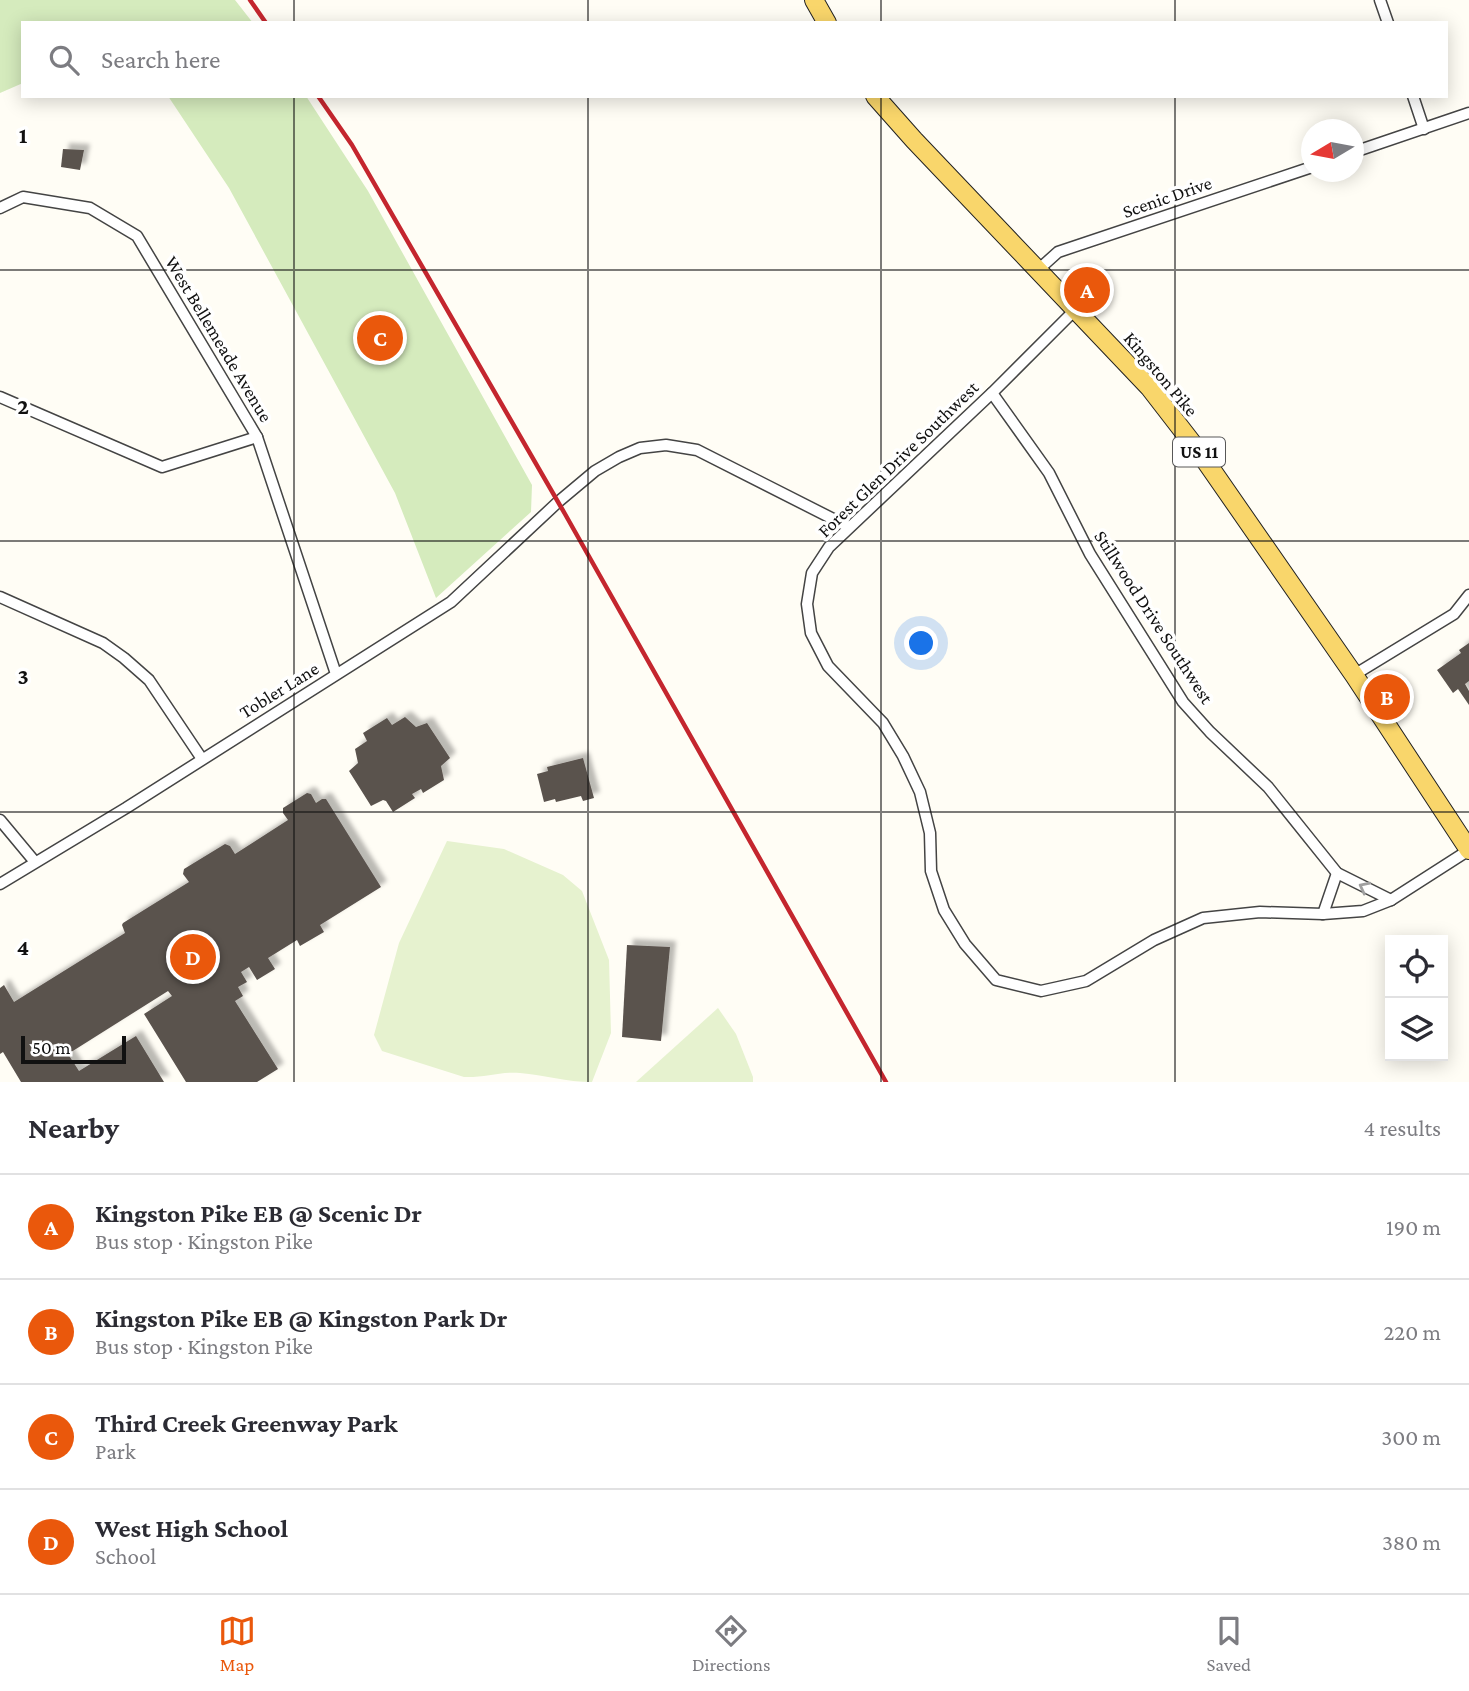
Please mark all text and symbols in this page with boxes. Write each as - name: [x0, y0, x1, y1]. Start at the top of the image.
- search box: [21, 21, 1448, 98]
- icon: search: [45, 41, 83, 79]
- text: Search here: [101, 45, 220, 74]
- north arrow: [1301, 119, 1364, 182]
- text: 1: [19, 122, 28, 148]
- street label: Scenic Drive: [1120, 172, 1214, 222]
- street label: West Bellemeade Avenue: [161, 252, 277, 426]
- pin: A: [1064, 264, 1110, 316]
- pin: C: [357, 312, 403, 364]
- street label: Kingston Pike: [1120, 327, 1202, 421]
- street label: Forest Glen Drive Southwest: [813, 376, 983, 541]
- text: 2: [17, 393, 29, 419]
- road number: US 11: [1173, 438, 1225, 466]
- street label: Stillwood Drive Southwest: [1090, 527, 1218, 708]
- your location: [904, 626, 938, 660]
- street label: Tobler Lane: [236, 657, 322, 723]
- text: 3: [17, 663, 29, 689]
- pin: B: [1364, 671, 1410, 723]
- one-way arrow: [1359, 881, 1371, 895]
- pin: D: [170, 931, 216, 983]
- text: 4: [17, 934, 29, 960]
- map controls: [1385, 935, 1448, 1061]
- button: locate: [1385, 935, 1448, 998]
- button: layers: [1385, 998, 1448, 1061]
- scale bar: [21, 1033, 126, 1065]
- text: 50 m: [32, 1037, 71, 1058]
- text: Nearby: [28, 1111, 119, 1144]
- text: 4 results: [1363, 1115, 1441, 1141]
- text: Kingston Pike EB @ Scenic Dr: [95, 1199, 422, 1228]
- text: A: [44, 1214, 58, 1240]
- text: 190 m: [1386, 1214, 1441, 1240]
- text: Bus stop · Kingston Pike: [95, 1228, 313, 1254]
- text: Kingston Pike EB @ Kingston Park Dr: [95, 1304, 507, 1333]
- text: B: [44, 1319, 58, 1345]
- text: 220 m: [1383, 1319, 1441, 1345]
- text: Bus stop · Kingston Pike: [95, 1333, 313, 1359]
- text: Third Creek Greenway Park: [95, 1409, 398, 1438]
- text: C: [44, 1424, 58, 1450]
- text: 300 m: [1381, 1424, 1441, 1450]
- text: Park: [95, 1438, 136, 1464]
- text: West High School: [95, 1514, 288, 1543]
- text: D: [43, 1529, 59, 1555]
- text: 380 m: [1382, 1529, 1441, 1555]
- text: School: [95, 1543, 156, 1569]
- tab: Map: [218, 1612, 256, 1675]
- tab: Directions: [692, 1612, 771, 1675]
- tab: Saved: [1206, 1612, 1251, 1675]

